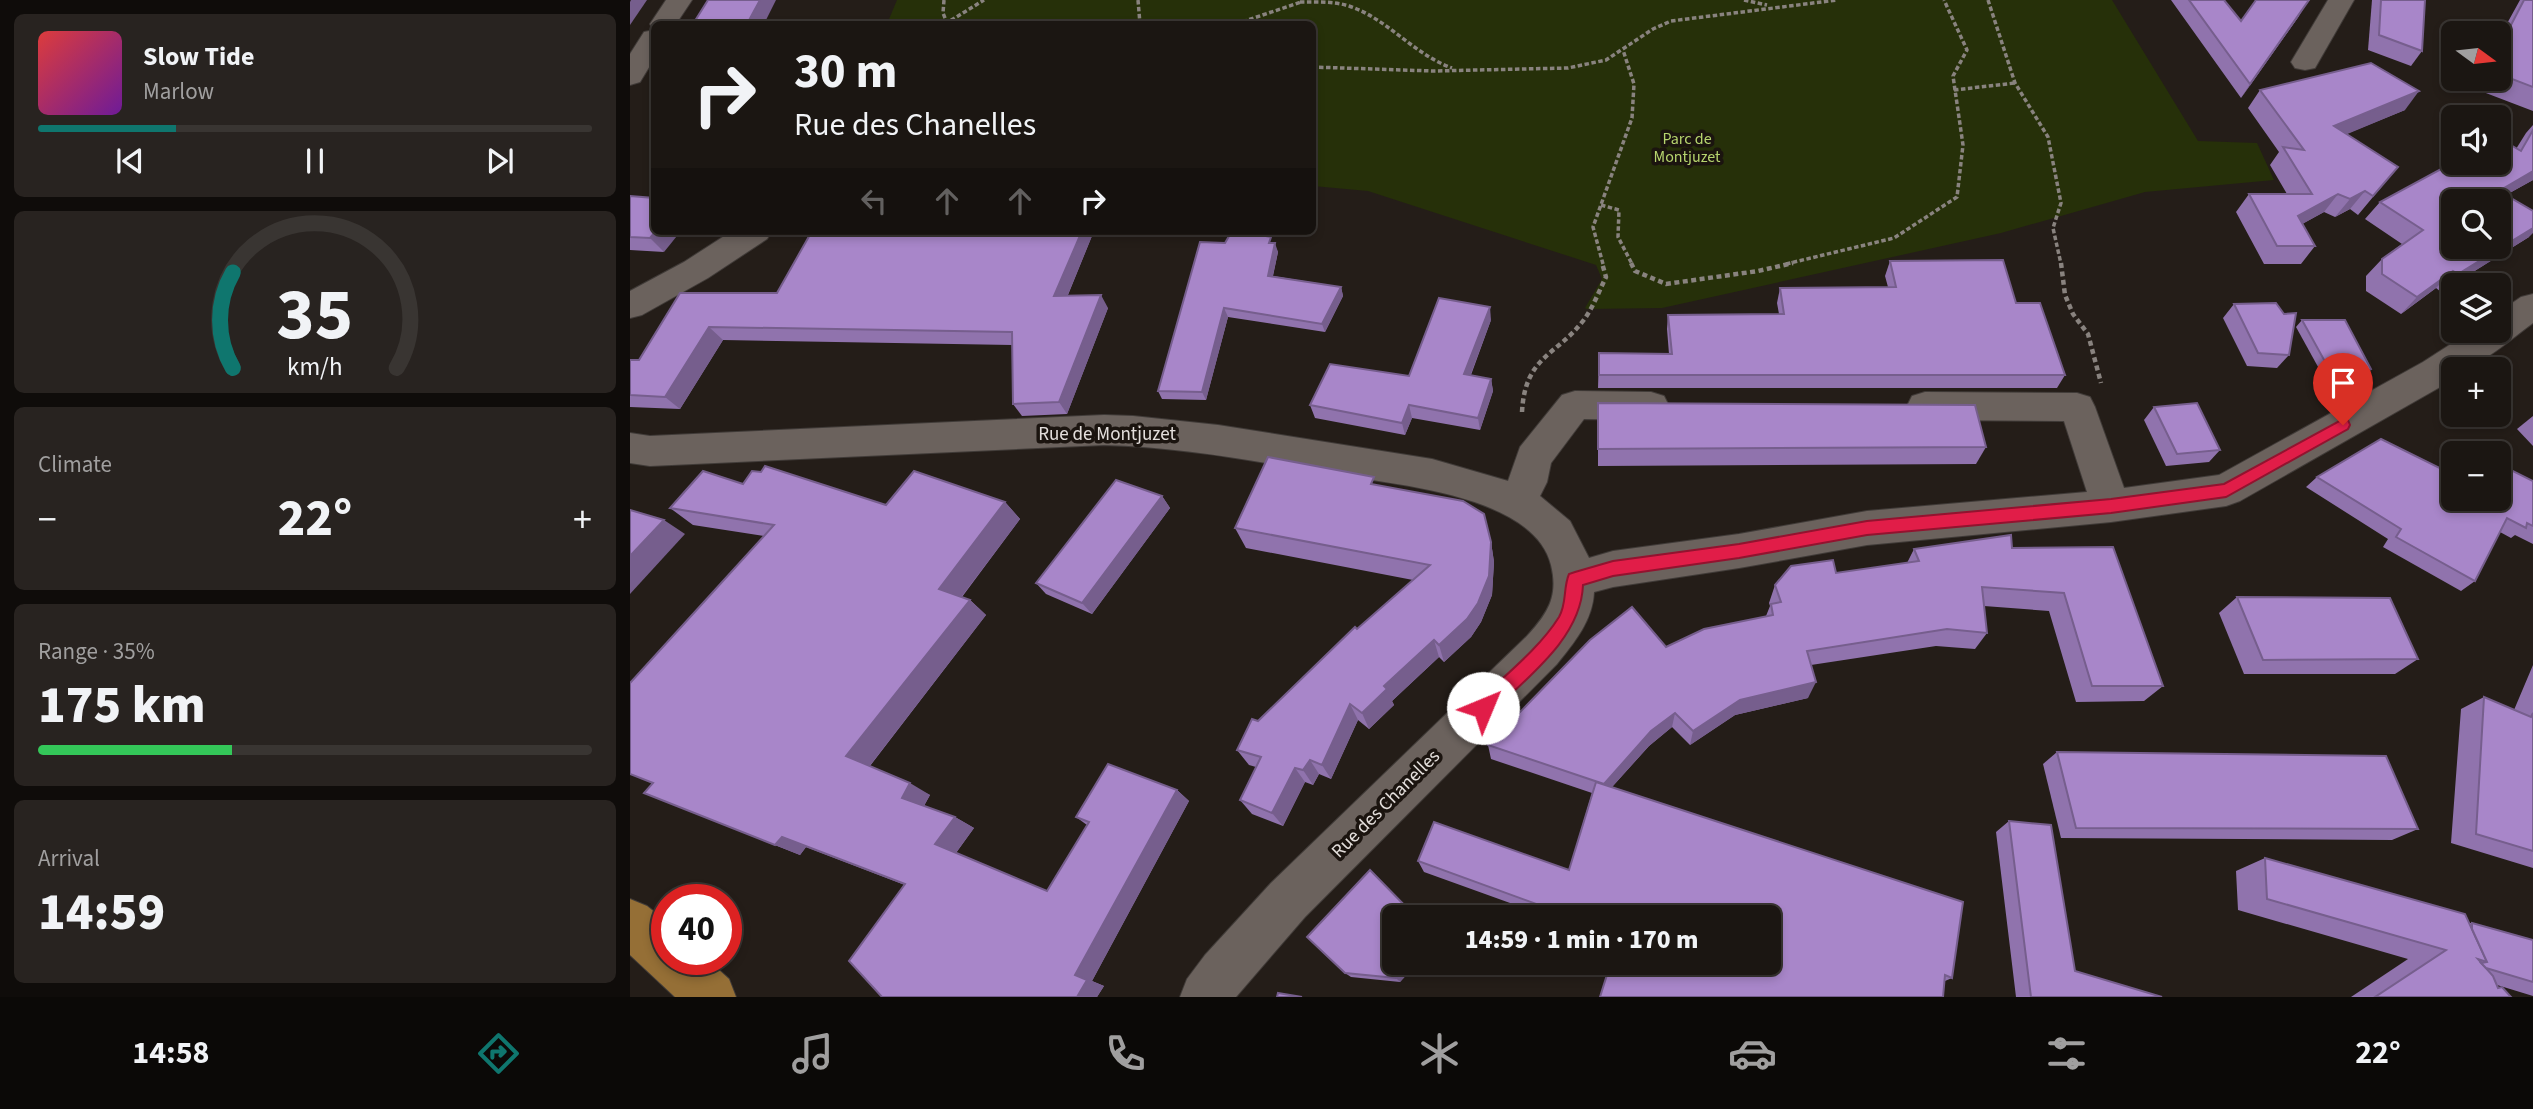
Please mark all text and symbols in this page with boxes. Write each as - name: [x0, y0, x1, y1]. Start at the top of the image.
- north arrow: [2441, 21, 2511, 91]
- map controls: [2441, 21, 2511, 511]
- text: 30 m: [794, 37, 898, 107]
- text: Slow Tide: [143, 38, 254, 75]
- icon: right: [679, 49, 770, 140]
- text: Marlow: [143, 75, 214, 108]
- text: Rue des Chanelles: [794, 102, 1036, 148]
- button: sound: [2441, 105, 2511, 175]
- park label: Parc de Montjuzet: [1654, 128, 1721, 168]
- icon: previous: [111, 142, 149, 180]
- icon: pause: [296, 142, 334, 180]
- icon: next: [481, 142, 519, 180]
- icon: left: [855, 182, 893, 220]
- icon: ahead: [928, 182, 966, 220]
- icon: ahead: [1001, 182, 1039, 220]
- icon: right: [1074, 182, 1112, 220]
- button: search: [2441, 189, 2511, 259]
- text: 35: [277, 263, 353, 367]
- button: layers: [2441, 273, 2511, 343]
- text: km/h: [287, 349, 343, 385]
- pin: [2313, 353, 2373, 425]
- button: +: [2441, 357, 2511, 427]
- icon: arrive: [2324, 364, 2362, 402]
- street label: Rue de Montjuzet: [1038, 421, 1176, 448]
- button: −: [2441, 441, 2511, 511]
- text: Climate: [38, 448, 112, 481]
- text: 22°: [278, 482, 352, 556]
- text: −: [38, 493, 57, 547]
- text: +: [573, 493, 592, 547]
- text: Range · 35%: [38, 635, 155, 668]
- text: 175 km: [38, 669, 206, 743]
- position arrow: [1446, 671, 1520, 745]
- street label: Rue des Chanelles: [1326, 744, 1446, 864]
- text: Arrival: [38, 842, 100, 875]
- text: 14:59: [38, 876, 165, 950]
- speed limit sign: 40: [651, 884, 742, 975]
- text: 14:59 · 1 min · 170 m: [1465, 921, 1698, 958]
- icon: directions: [474, 1029, 523, 1078]
- icon: music: [788, 1029, 837, 1078]
- icon: phone: [1101, 1029, 1150, 1078]
- icon: climate: [1415, 1029, 1464, 1078]
- icon: car: [1728, 1029, 1777, 1078]
- icon: filters: [2042, 1029, 2091, 1078]
- text: 14:58: [132, 1030, 209, 1076]
- text: 22°: [2355, 1030, 2401, 1076]

